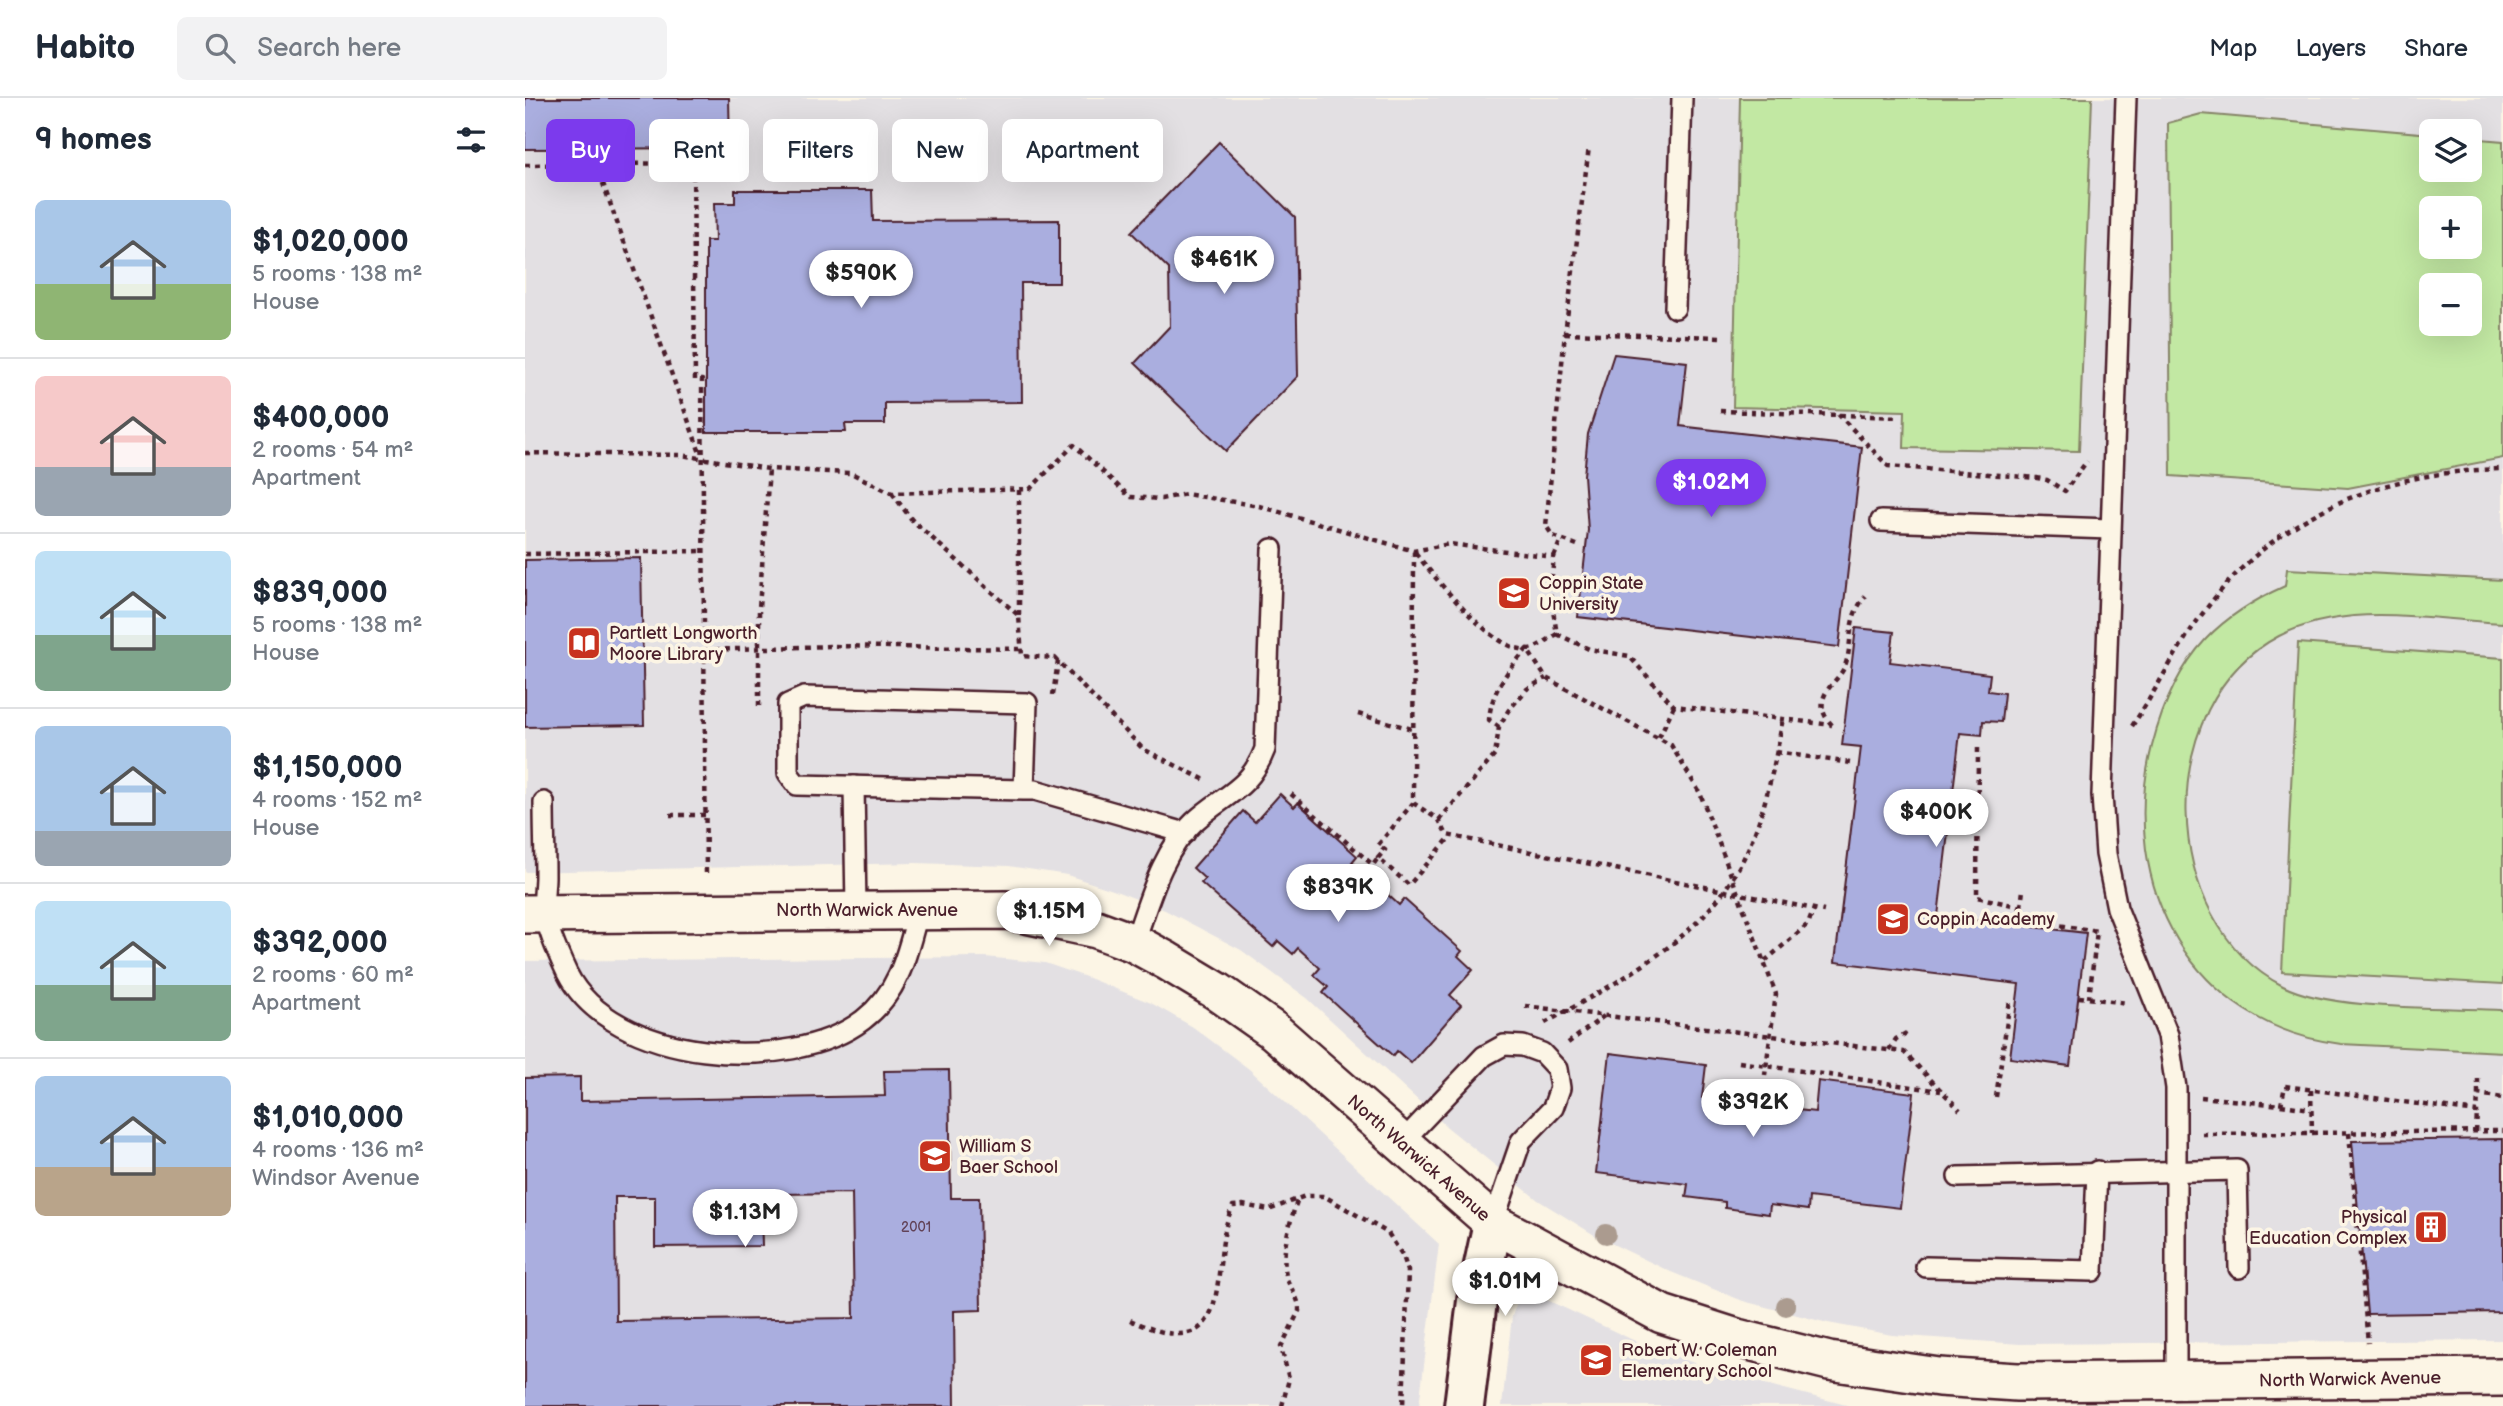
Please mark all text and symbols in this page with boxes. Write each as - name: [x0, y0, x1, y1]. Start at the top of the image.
- search box: [177, 17, 667, 80]
- text: Habito: [35, 28, 135, 68]
- icon: search: [201, 29, 239, 67]
- text: Search here: [257, 33, 401, 64]
- text: Map: [2209, 34, 2257, 63]
- text: Layers: [2295, 34, 2366, 63]
- text: Share: [2404, 34, 2468, 63]
- chip: Buy: [546, 119, 635, 182]
- chip: Rent: [649, 119, 749, 182]
- chip: Filters: [763, 119, 878, 182]
- chip: New: [892, 119, 988, 182]
- chip: Apartment: [1002, 119, 1163, 182]
- map controls: [2419, 119, 2482, 336]
- button: layers: [2419, 119, 2482, 182]
- icon: filters: [452, 121, 490, 159]
- text: 9 homes: [35, 122, 152, 158]
- button: +: [2419, 196, 2482, 259]
- text: $1,020,000: [252, 224, 409, 260]
- icon: home: [91, 228, 175, 312]
- pin: $461K: [1175, 236, 1273, 296]
- text: $461K: [1190, 245, 1258, 273]
- pin: $590K: [812, 250, 910, 310]
- text: $590K: [825, 259, 897, 287]
- text: 5 rooms · 138 m²: [252, 260, 422, 288]
- button: −: [2419, 273, 2482, 336]
- text: House: [252, 288, 319, 316]
- text: $400,000: [252, 400, 390, 436]
- icon: home: [91, 404, 175, 488]
- text: 2 rooms · 54 m²: [252, 436, 414, 464]
- pin: $1.02M: [1654, 460, 1768, 519]
- text: Apartment: [252, 464, 361, 492]
- text: $1.02M: [1672, 468, 1750, 496]
- place label: Coppin State University: [1539, 573, 1644, 615]
- school or university icon: Coppin State University: [1495, 574, 1533, 612]
- text: $839,000: [252, 575, 388, 611]
- icon: home: [91, 579, 175, 663]
- text: 5 rooms · 138 m²: [252, 611, 422, 639]
- place label: Partlett Longworth Moore Library: [609, 623, 757, 665]
- library icon: Partlett Longworth Moore Library: [565, 624, 603, 662]
- text: House: [252, 639, 319, 667]
- text: $1,150,000: [252, 750, 402, 786]
- icon: home: [91, 754, 175, 838]
- text: 4 rooms · 152 m²: [252, 786, 422, 814]
- pin: $400K: [1887, 790, 1985, 849]
- text: $400K: [1899, 798, 1973, 826]
- text: House: [252, 814, 319, 842]
- pin: $839K: [1289, 864, 1387, 924]
- text: $839K: [1302, 873, 1374, 901]
- pin: $1.15M: [992, 888, 1106, 948]
- text: $1.15M: [1013, 897, 1085, 925]
- street label: North Warwick Avenue: [776, 900, 958, 921]
- school or university icon: Coppin Academy: [1874, 900, 1912, 938]
- place label: Coppin Academy: [1917, 909, 2055, 930]
- text: $392,000: [252, 925, 388, 961]
- icon: home: [91, 929, 175, 1013]
- text: 2 rooms · 60 m²: [252, 961, 414, 989]
- text: Apartment: [252, 989, 361, 1017]
- pin: $392K: [1704, 1080, 1802, 1139]
- text: $392K: [1717, 1088, 1789, 1116]
- street label: North Warwick Avenue: [1343, 1091, 1495, 1226]
- text: $1,010,000: [252, 1100, 404, 1136]
- icon: home: [91, 1104, 175, 1188]
- text: 4 rooms · 136 m²: [252, 1136, 424, 1164]
- place label: William S Baer School: [959, 1136, 1058, 1178]
- school or university icon: William S Baer School: [916, 1137, 954, 1175]
- text: Windsor Avenue: [252, 1164, 420, 1192]
- pin: $1.13M: [688, 1190, 802, 1249]
- text: $1.13M: [709, 1198, 781, 1226]
- place label: Physical Education Complex: [2249, 1207, 2408, 1249]
- building icon: Physical Education Complex: [2412, 1208, 2450, 1246]
- house number: 2001: [901, 1219, 931, 1236]
- pin: $1.01M: [1448, 1258, 1562, 1318]
- text: $1.01M: [1468, 1267, 1542, 1295]
- place label: Robert W. Coleman Elementary School: [1621, 1340, 1777, 1382]
- school or university icon: Robert W. Coleman Elementary School: [1577, 1341, 1615, 1379]
- street label: North Warwick Avenue: [2259, 1367, 2442, 1392]

